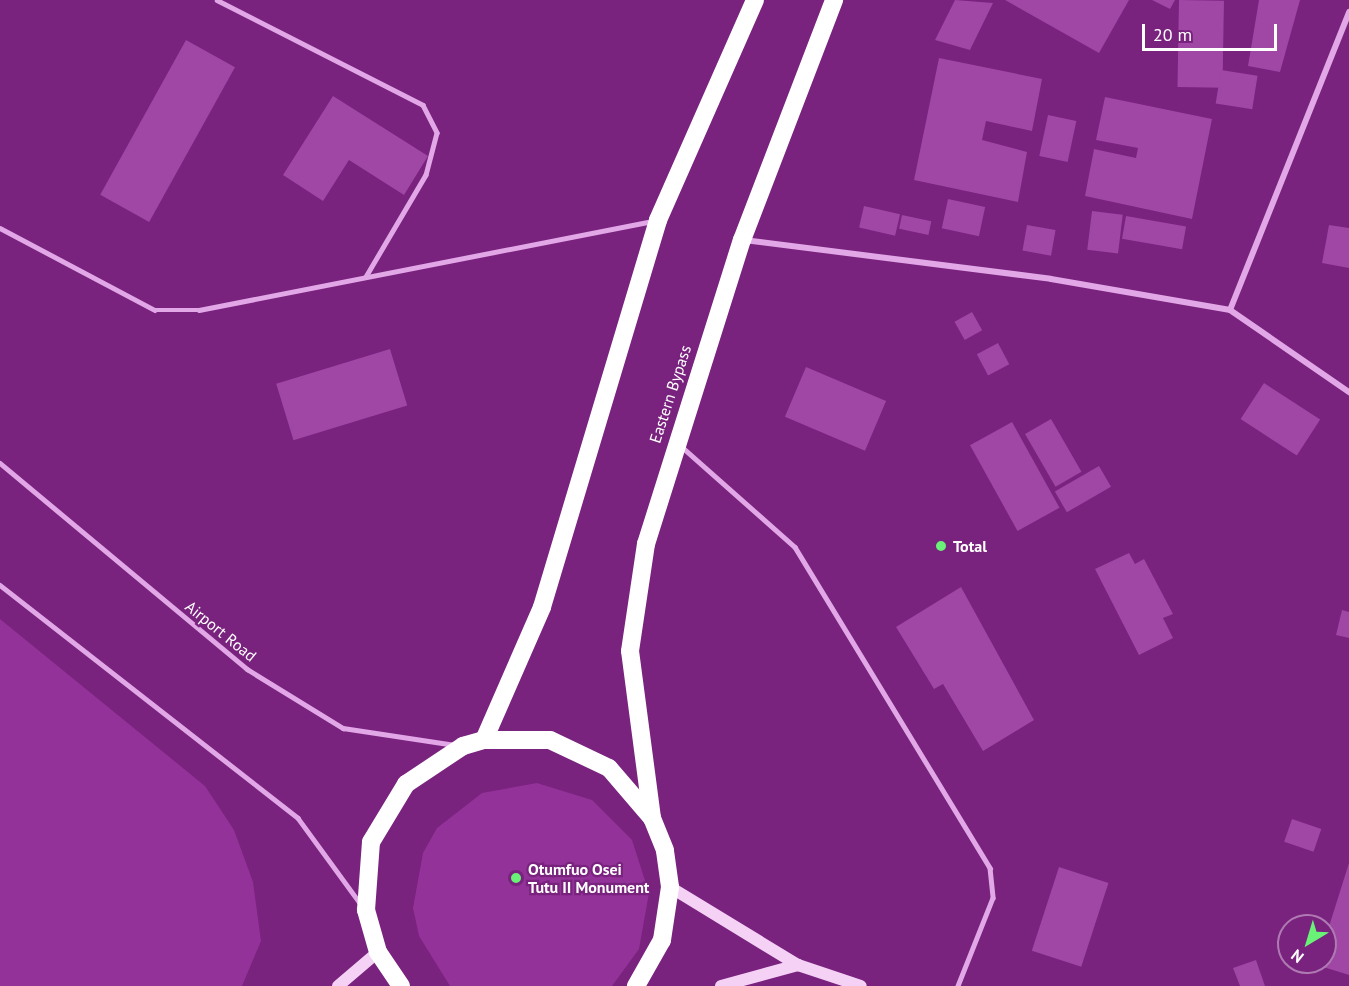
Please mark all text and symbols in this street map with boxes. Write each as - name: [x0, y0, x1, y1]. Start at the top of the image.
- scale bar: [1145, 12, 1280, 50]
- text: 20 m: [1153, 23, 1192, 46]
- street label: Eastern Bypass: [645, 343, 695, 445]
- place label: Total: [953, 536, 987, 556]
- marker: Total: [934, 539, 948, 553]
- street label: Airport Road: [182, 597, 260, 665]
- place label: Otumfuo Osei Tutu II Monument: [528, 859, 649, 897]
- marker: Otumfuo Osei Tutu II Monument: [509, 871, 523, 885]
- north arrow: [1277, 914, 1337, 974]
- text: N: [1287, 945, 1307, 968]

